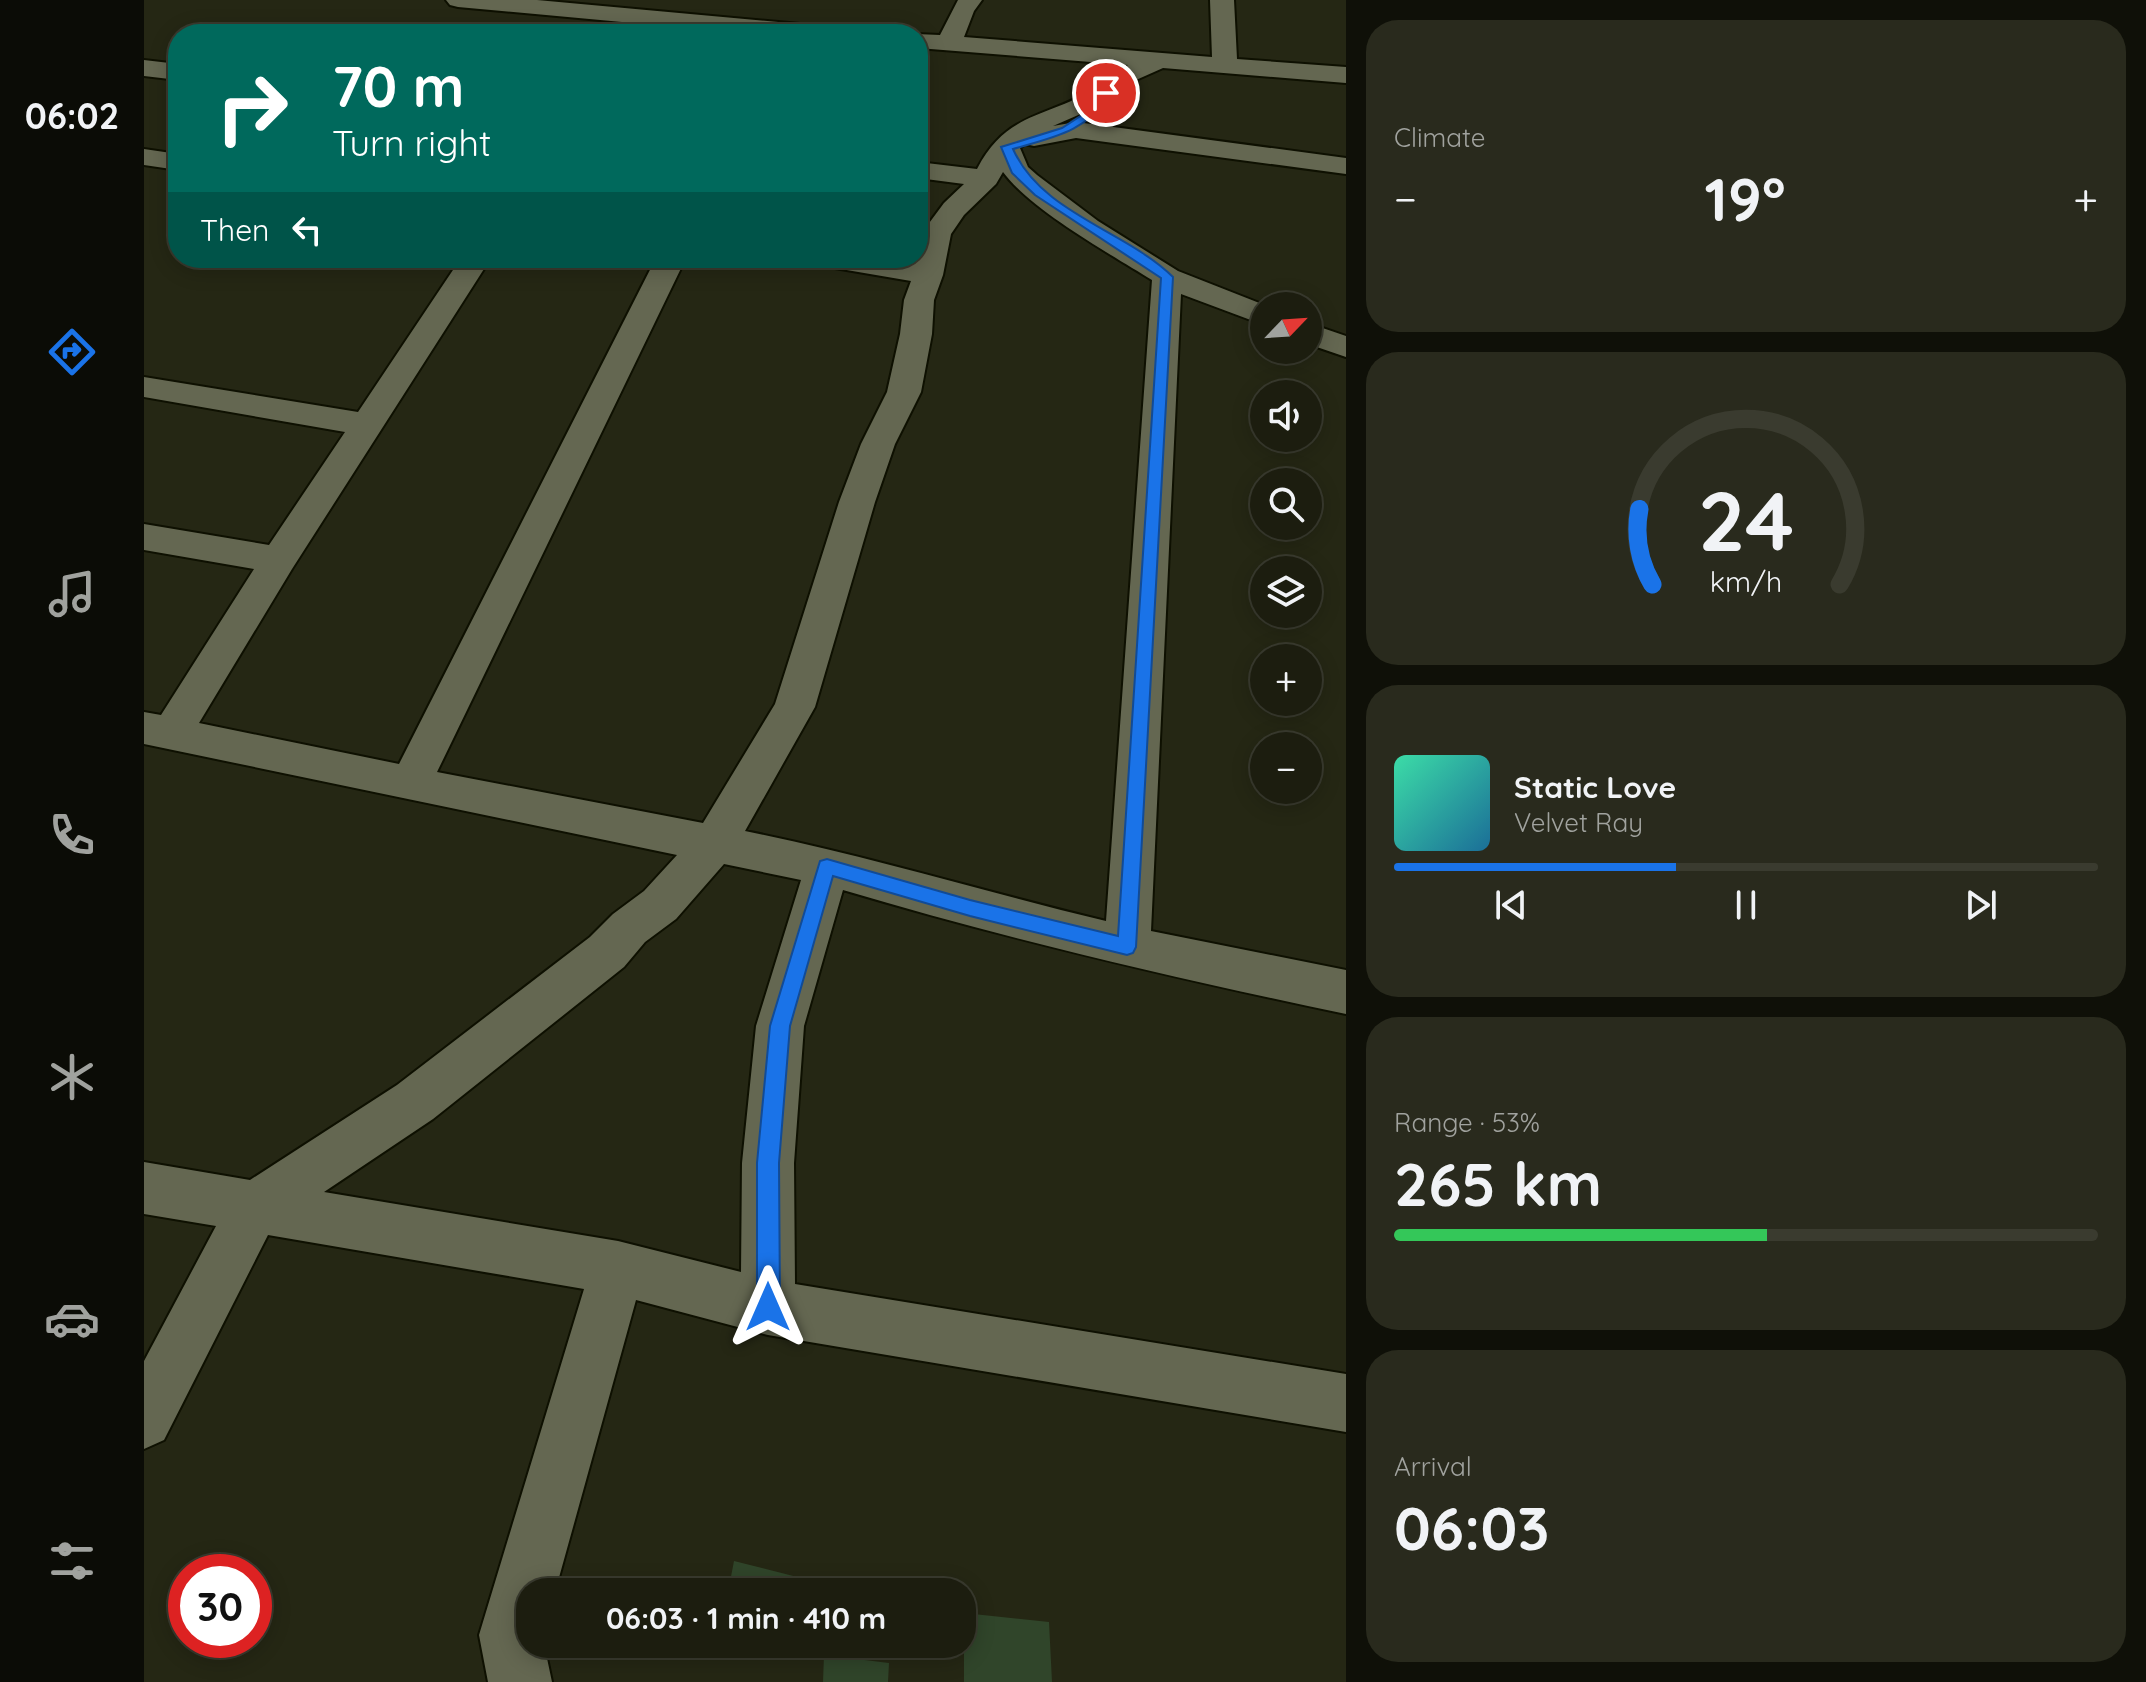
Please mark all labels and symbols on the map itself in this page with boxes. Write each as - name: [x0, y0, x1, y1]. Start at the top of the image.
- pin: [1072, 59, 1140, 127]
- north arrow: [1250, 292, 1322, 364]
- position arrow: [726, 1265, 810, 1349]
- speed limit sign: 30: [168, 1554, 272, 1658]

